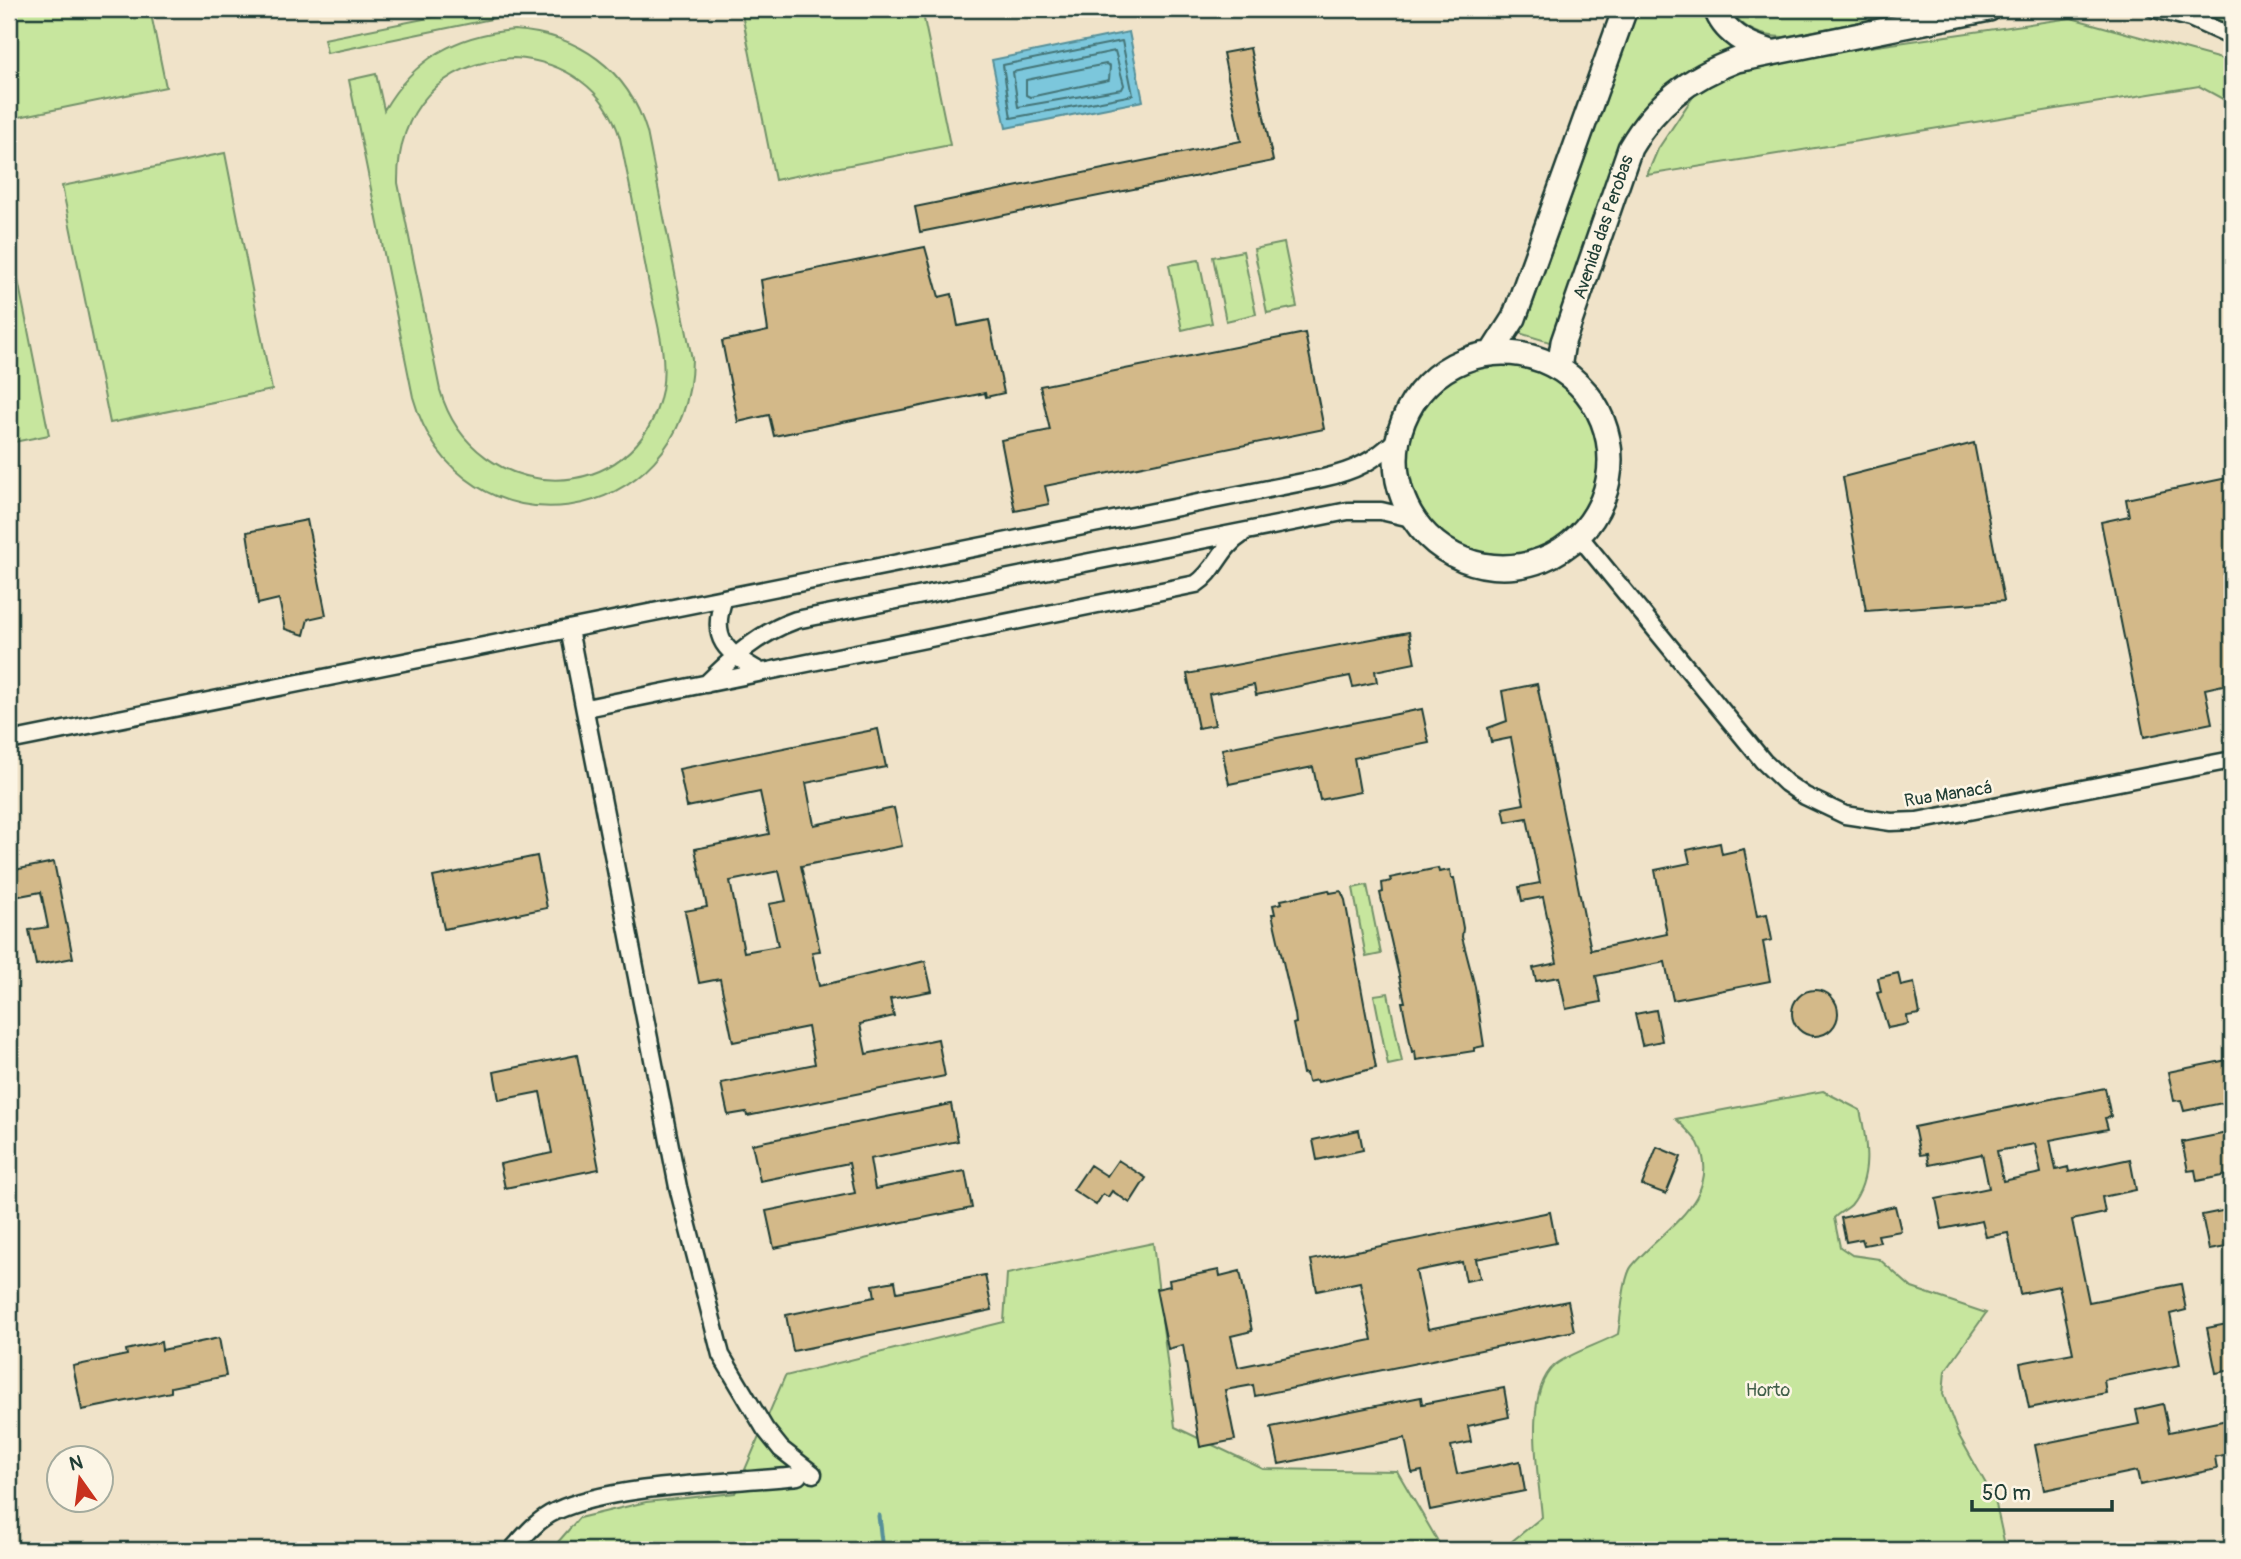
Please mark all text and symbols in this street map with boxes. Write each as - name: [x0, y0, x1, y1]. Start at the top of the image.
- street label: Avenida das Perobas: [1568, 152, 1639, 302]
- street label: Rua Manacá: [1902, 776, 1994, 813]
- park label: Horto: [1746, 1379, 1791, 1402]
- north arrow: [46, 1444, 116, 1514]
- text: N: [67, 1450, 85, 1477]
- scale bar: [1972, 1468, 2112, 1512]
- text: 50 m: [1982, 1480, 2031, 1507]

